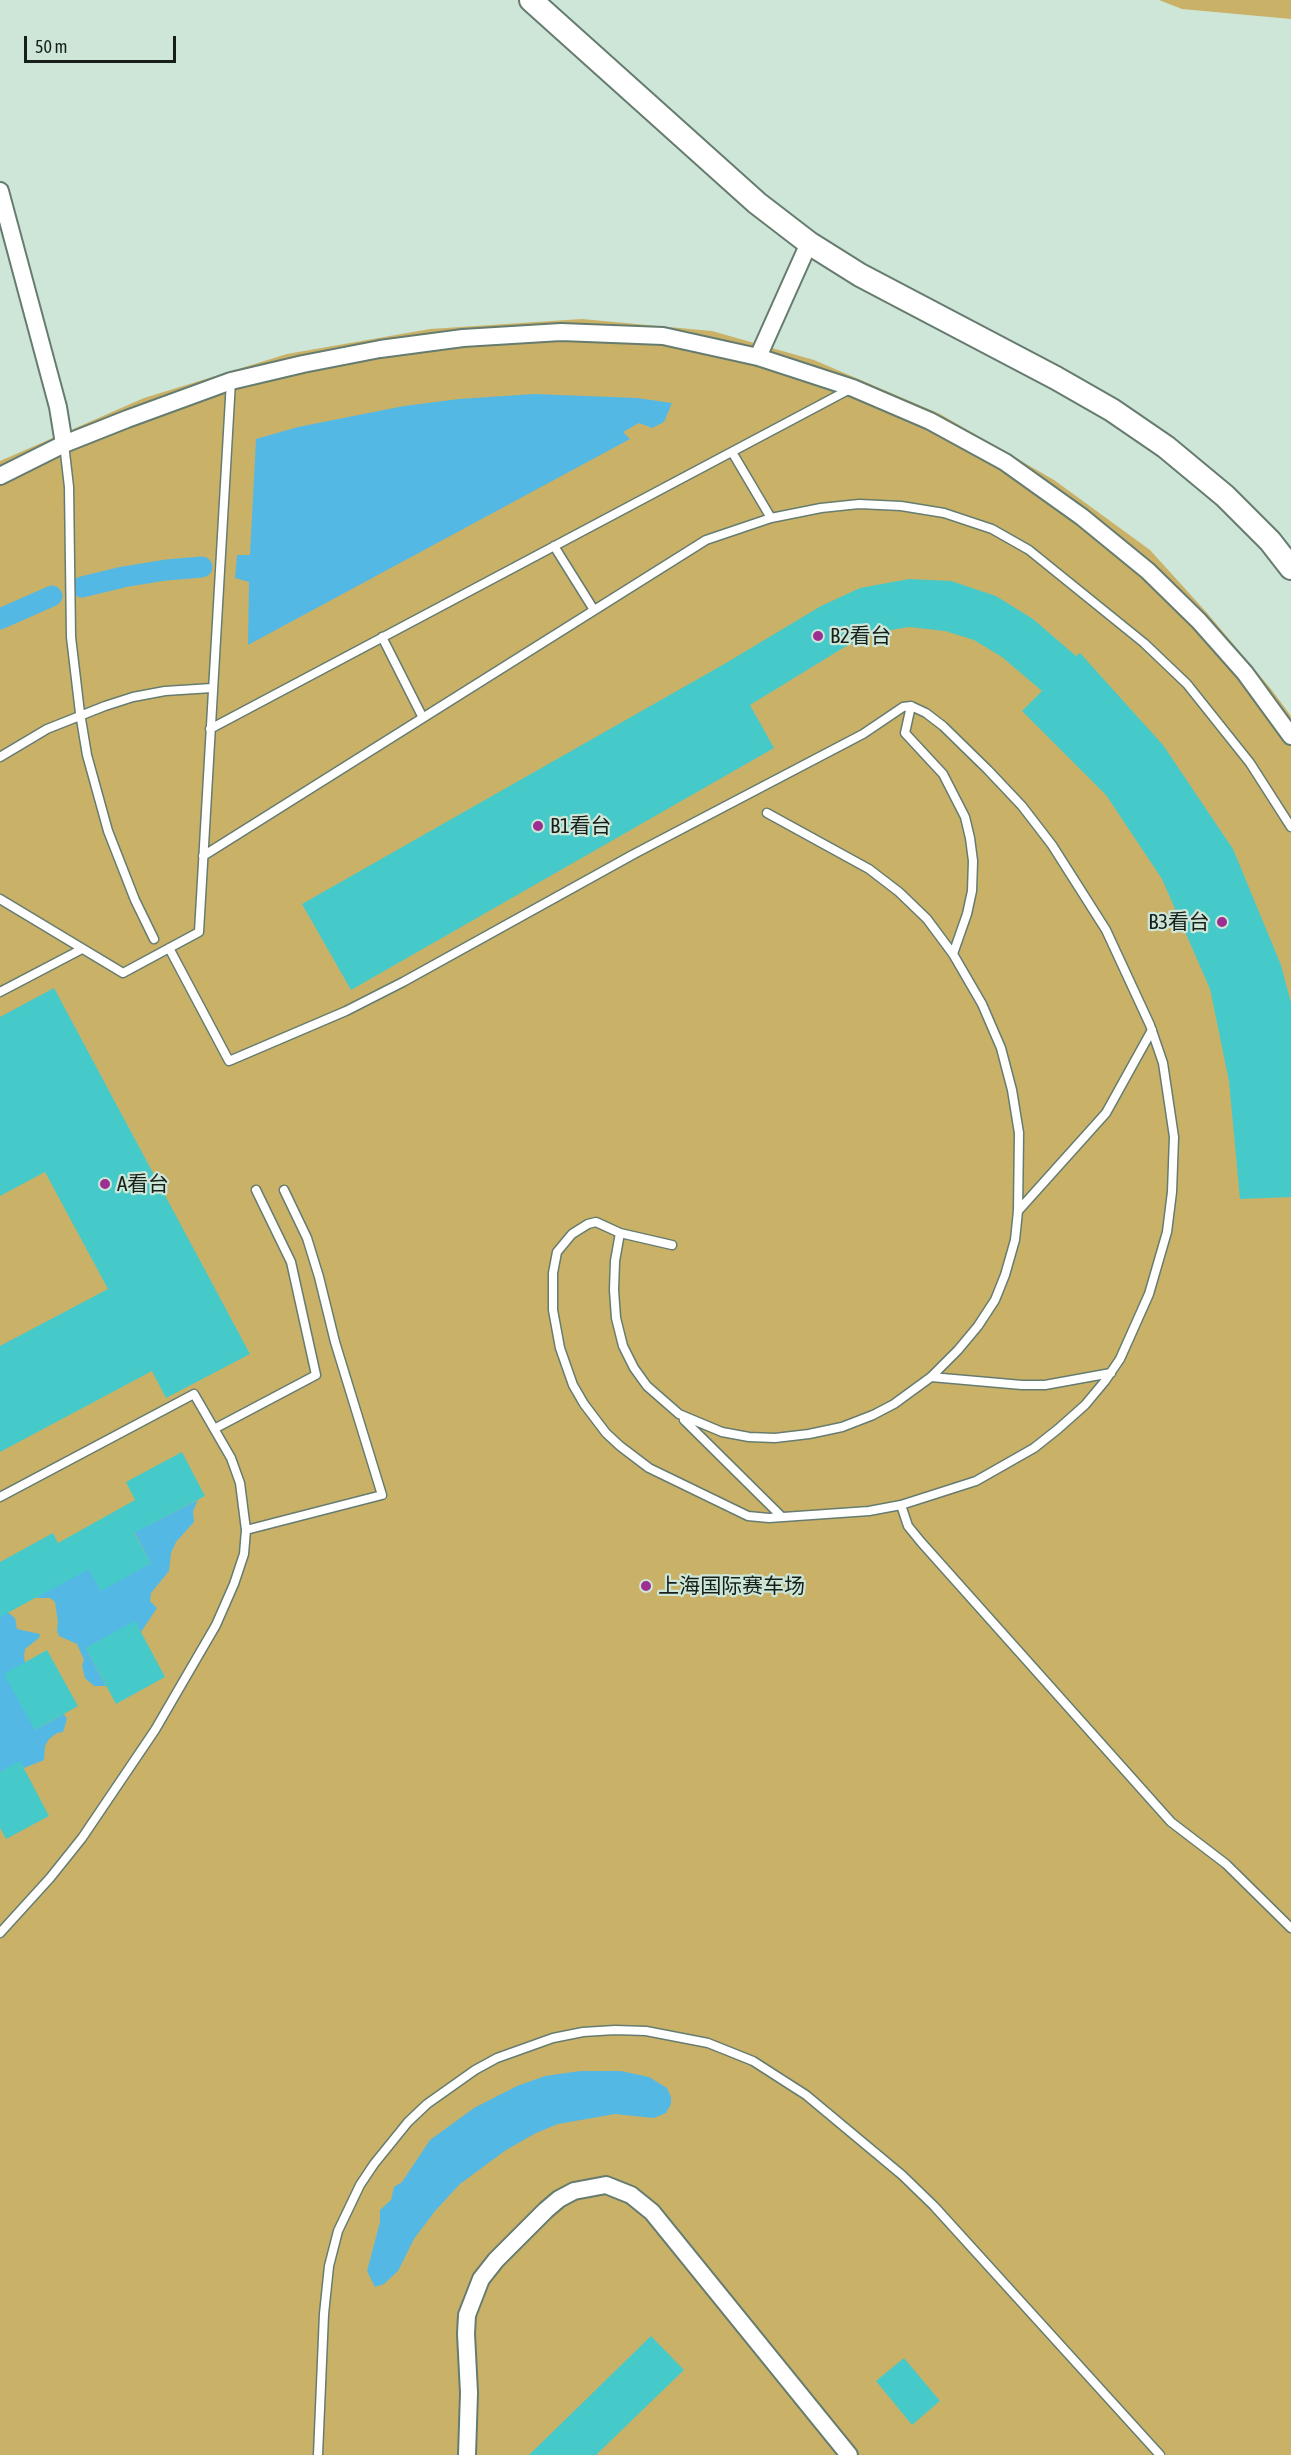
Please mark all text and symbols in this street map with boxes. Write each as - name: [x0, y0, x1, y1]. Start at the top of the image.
- scale bar: [27, 24, 178, 62]
- text: 50 m: [35, 36, 67, 57]
- place label: B2看台: [830, 623, 892, 649]
- marker: B2看台: [811, 629, 825, 643]
- place label: B1看台: [550, 813, 612, 839]
- marker: B1看台: [531, 819, 545, 833]
- place label: B3看台: [1148, 909, 1210, 935]
- marker: B3看台: [1215, 915, 1229, 929]
- place label: A看台: [117, 1171, 169, 1197]
- marker: A看台: [98, 1177, 112, 1191]
- place label: 上海国际赛车场: [658, 1573, 805, 1599]
- marker: 上海国际赛车场: [639, 1579, 653, 1593]

